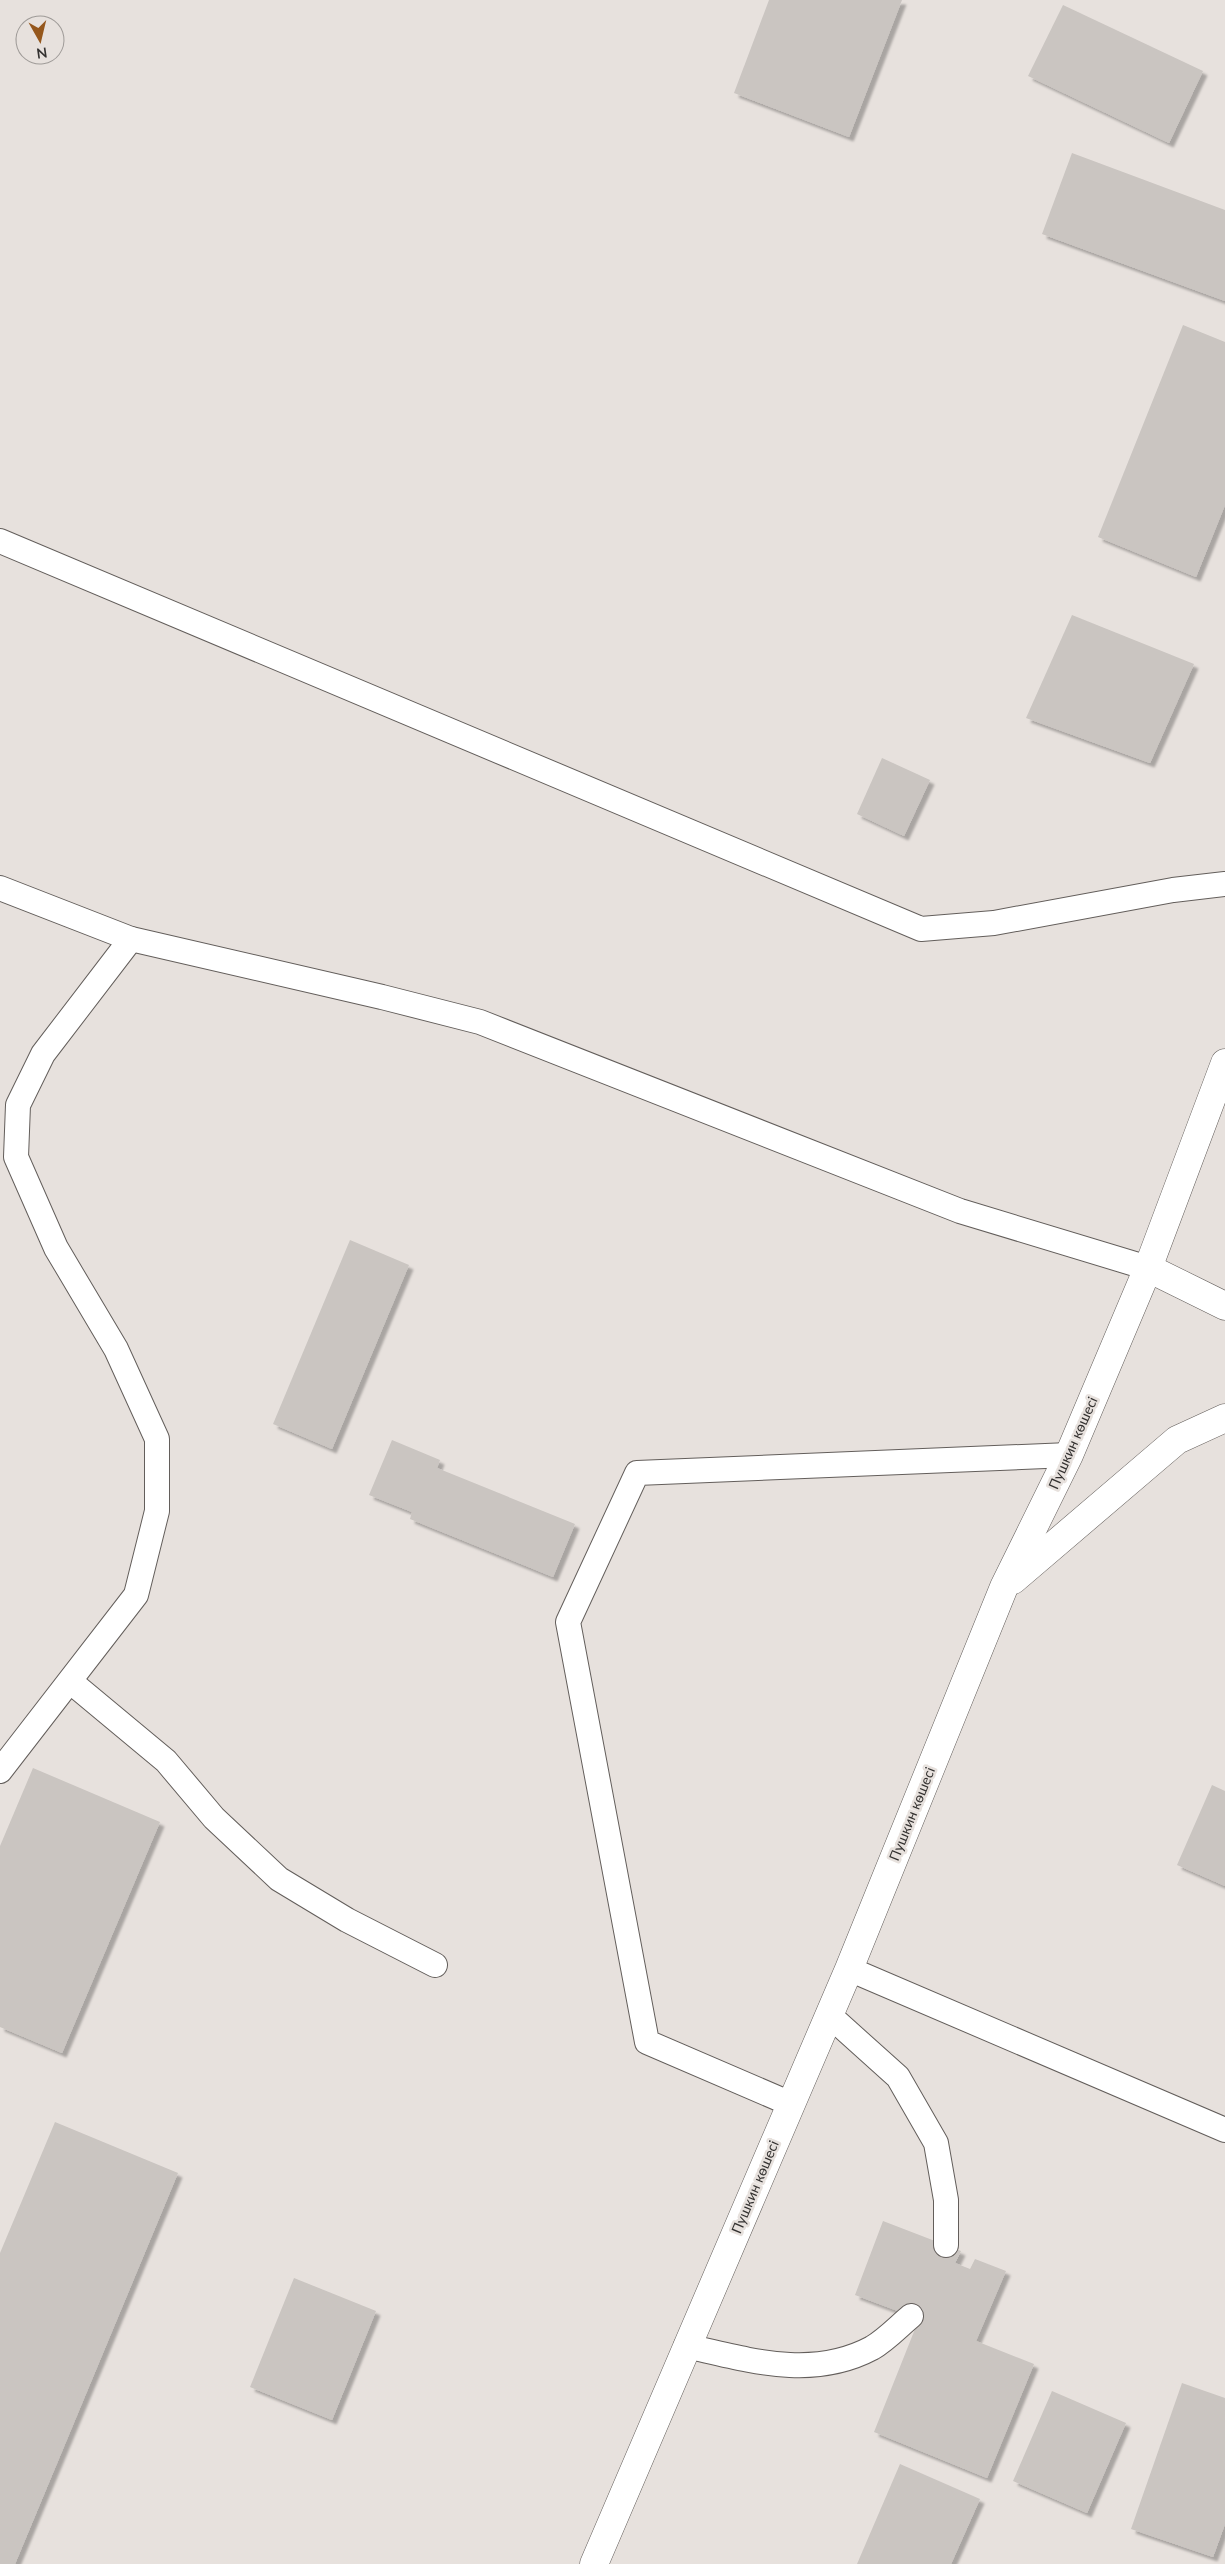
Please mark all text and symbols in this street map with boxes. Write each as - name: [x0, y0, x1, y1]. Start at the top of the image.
- north arrow: [15, 15, 65, 65]
- text: N: [35, 44, 48, 63]
- street label: Пушкин көшесі: [1045, 1394, 1101, 1492]
- street label: Пушкин көшесі: [885, 1765, 938, 1863]
- street label: Пушкин көшесі: [727, 2138, 782, 2236]

